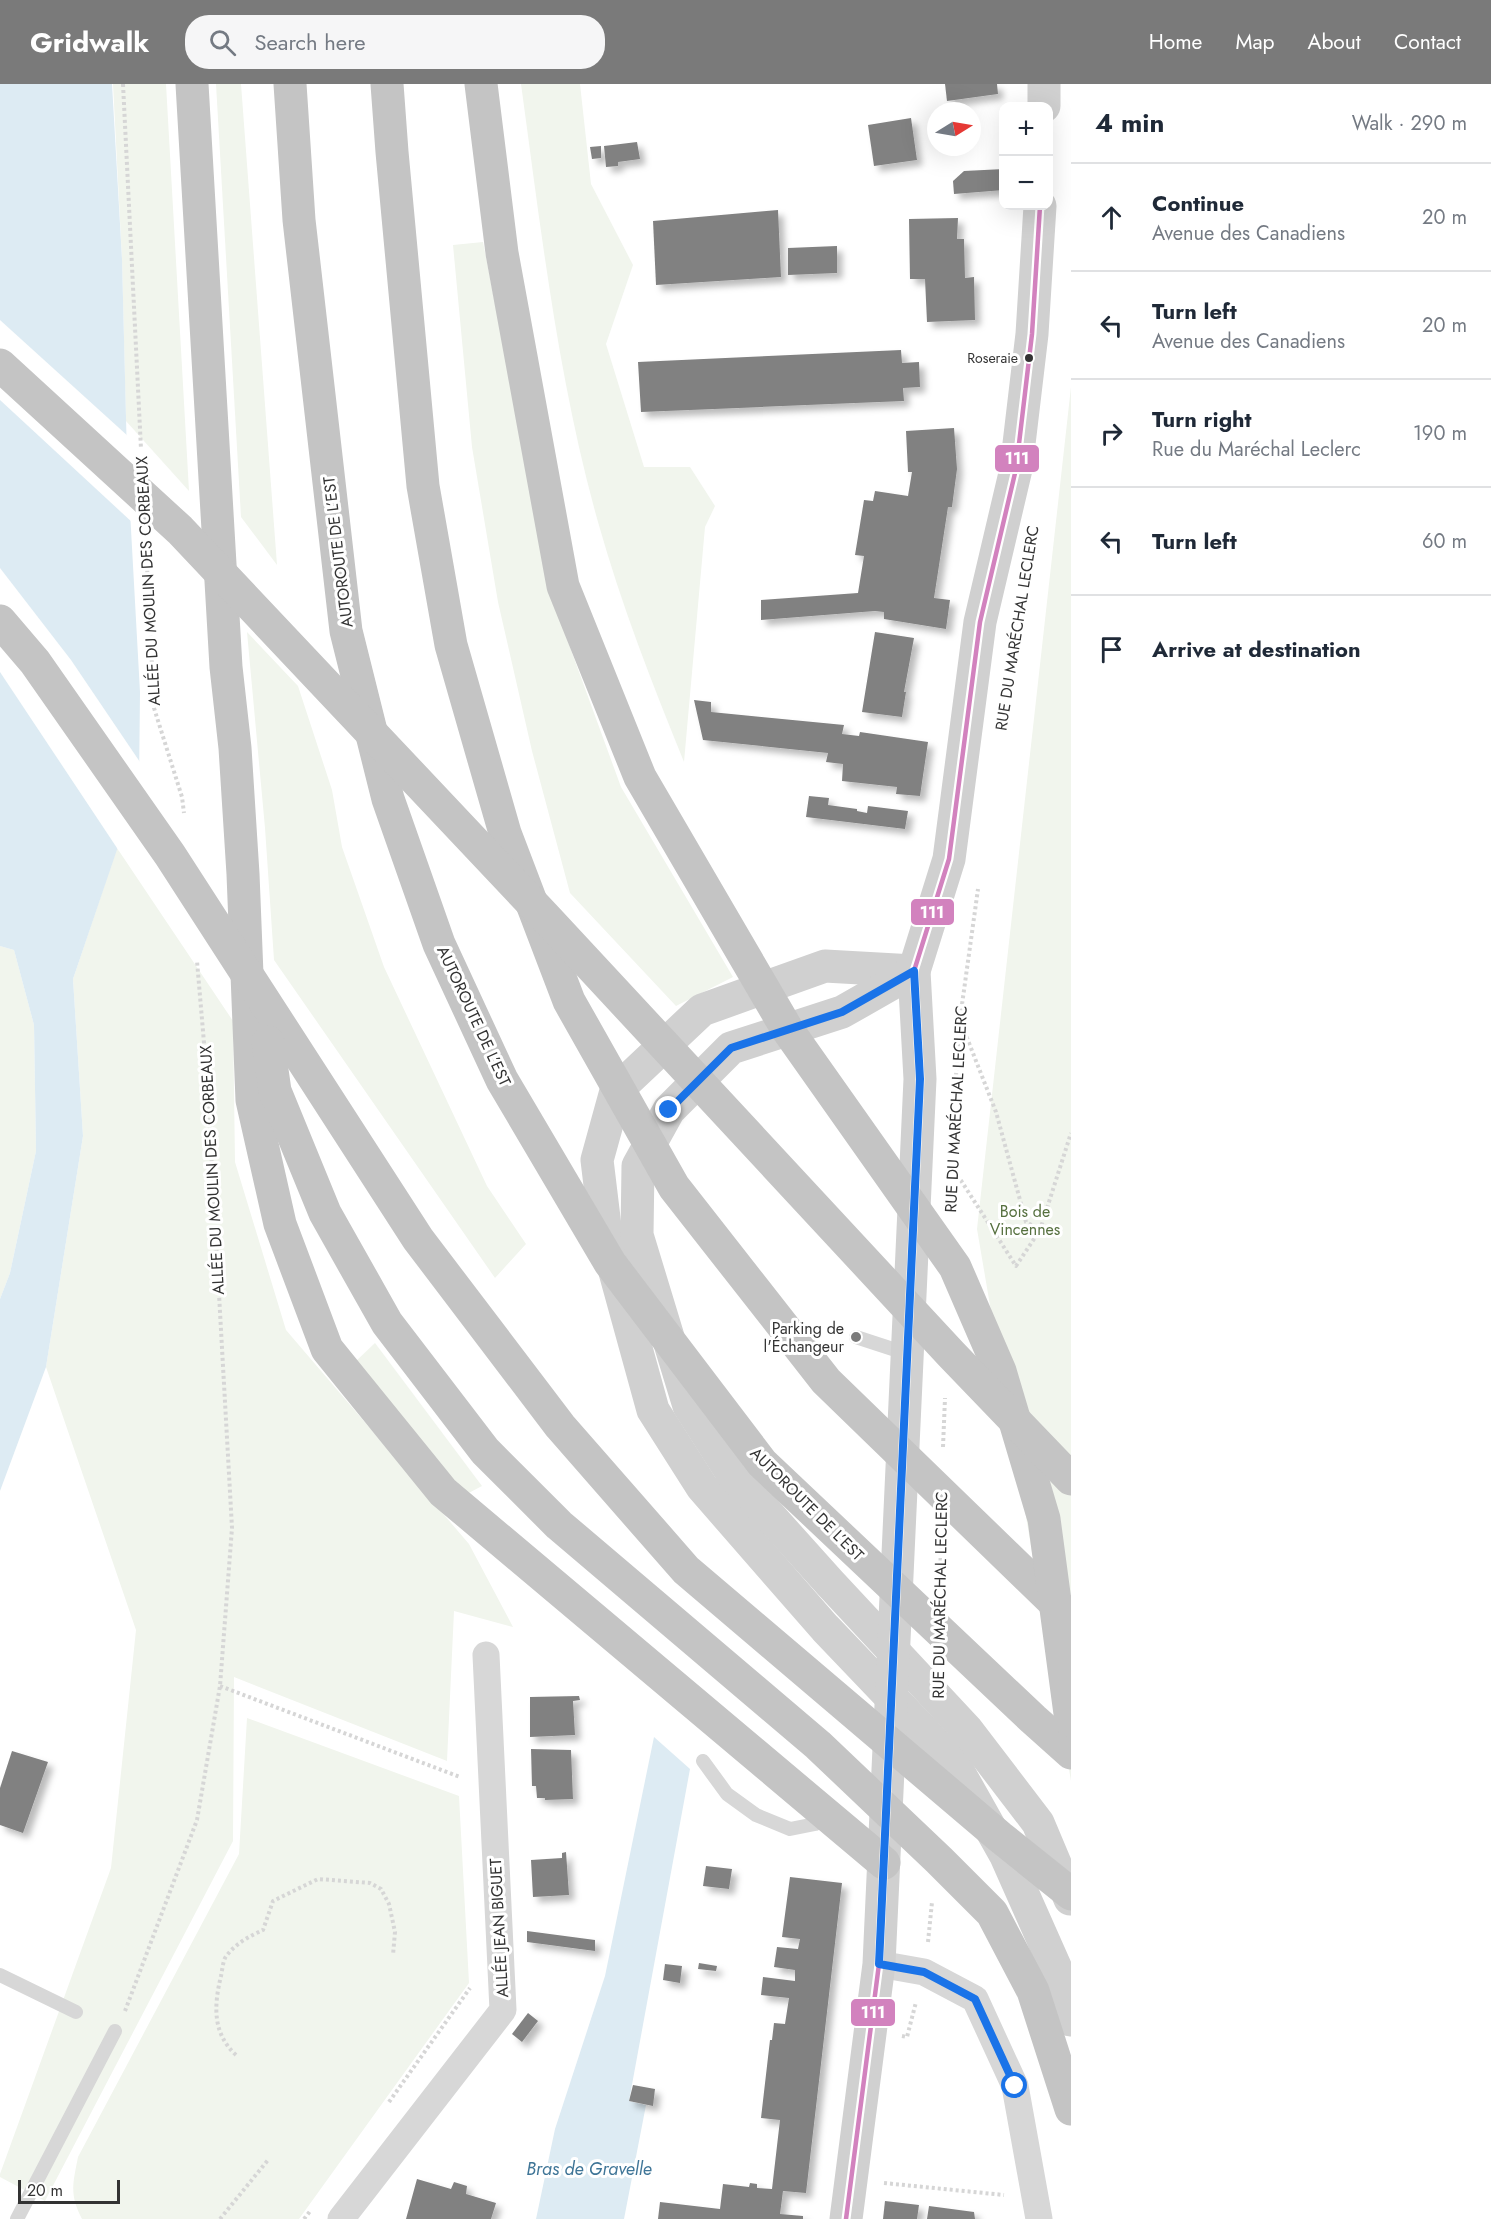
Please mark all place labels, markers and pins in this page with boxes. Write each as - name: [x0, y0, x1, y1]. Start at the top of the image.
- place label: Roseraie: [967, 348, 1018, 368]
- marker: Roseraie: [1023, 352, 1035, 364]
- place label: Parking de l'Échangeur: [764, 1317, 845, 1358]
- marker: Parking de l'Échangeur: [849, 1330, 863, 1344]

